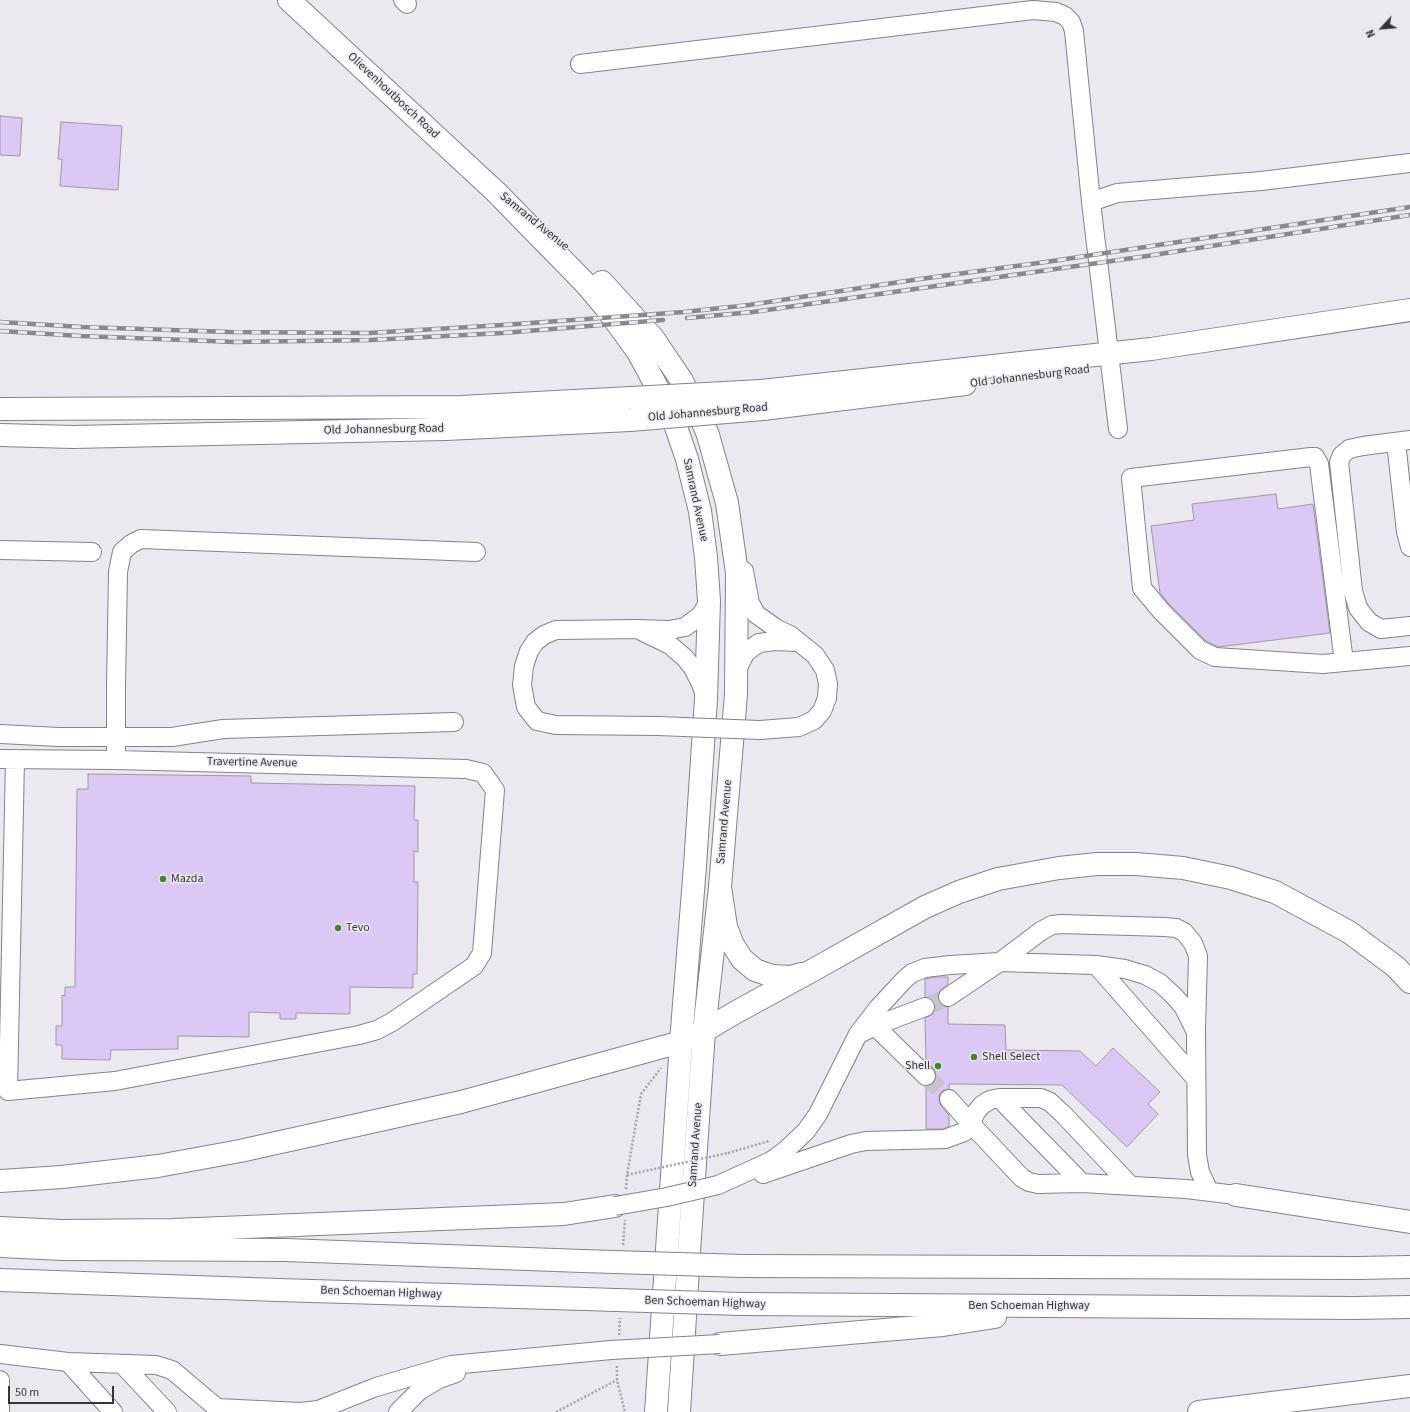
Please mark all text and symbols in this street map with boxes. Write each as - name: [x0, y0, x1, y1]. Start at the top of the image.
- north arrow: [1362, 8, 1402, 48]
- text: N: [1362, 27, 1379, 40]
- street label: Olievenhoutbosch Road: [344, 50, 442, 142]
- street label: Samrand Avenue: [496, 190, 572, 254]
- street label: Old Johannesburg Road: [969, 363, 1091, 391]
- street label: Old Johannesburg Road: [647, 401, 769, 425]
- street label: Old Johannesburg Road: [324, 422, 444, 438]
- street label: Samrand Avenue: [679, 457, 711, 543]
- street label: Travertine Avenue: [207, 755, 297, 771]
- street label: Samrand Avenue: [714, 779, 736, 865]
- place label: Mazda: [171, 872, 203, 886]
- marker: Mazda: [158, 874, 168, 884]
- place label: Tevo: [346, 921, 370, 935]
- marker: Tevo: [333, 923, 343, 933]
- place label: Shell Select: [982, 1050, 1040, 1064]
- marker: Shell Select: [969, 1052, 979, 1062]
- place label: Shell: [905, 1059, 930, 1073]
- marker: Shell: [933, 1061, 943, 1071]
- street label: Samrand Avenue: [686, 1102, 706, 1188]
- street label: Ben Schoeman Highway: [320, 1284, 442, 1302]
- street label: Ben Schoeman Highway: [644, 1294, 766, 1312]
- street label: Ben Schoeman Highway: [968, 1299, 1090, 1313]
- scale bar: [10, 1378, 116, 1404]
- text: 50 m: [15, 1384, 39, 1401]

